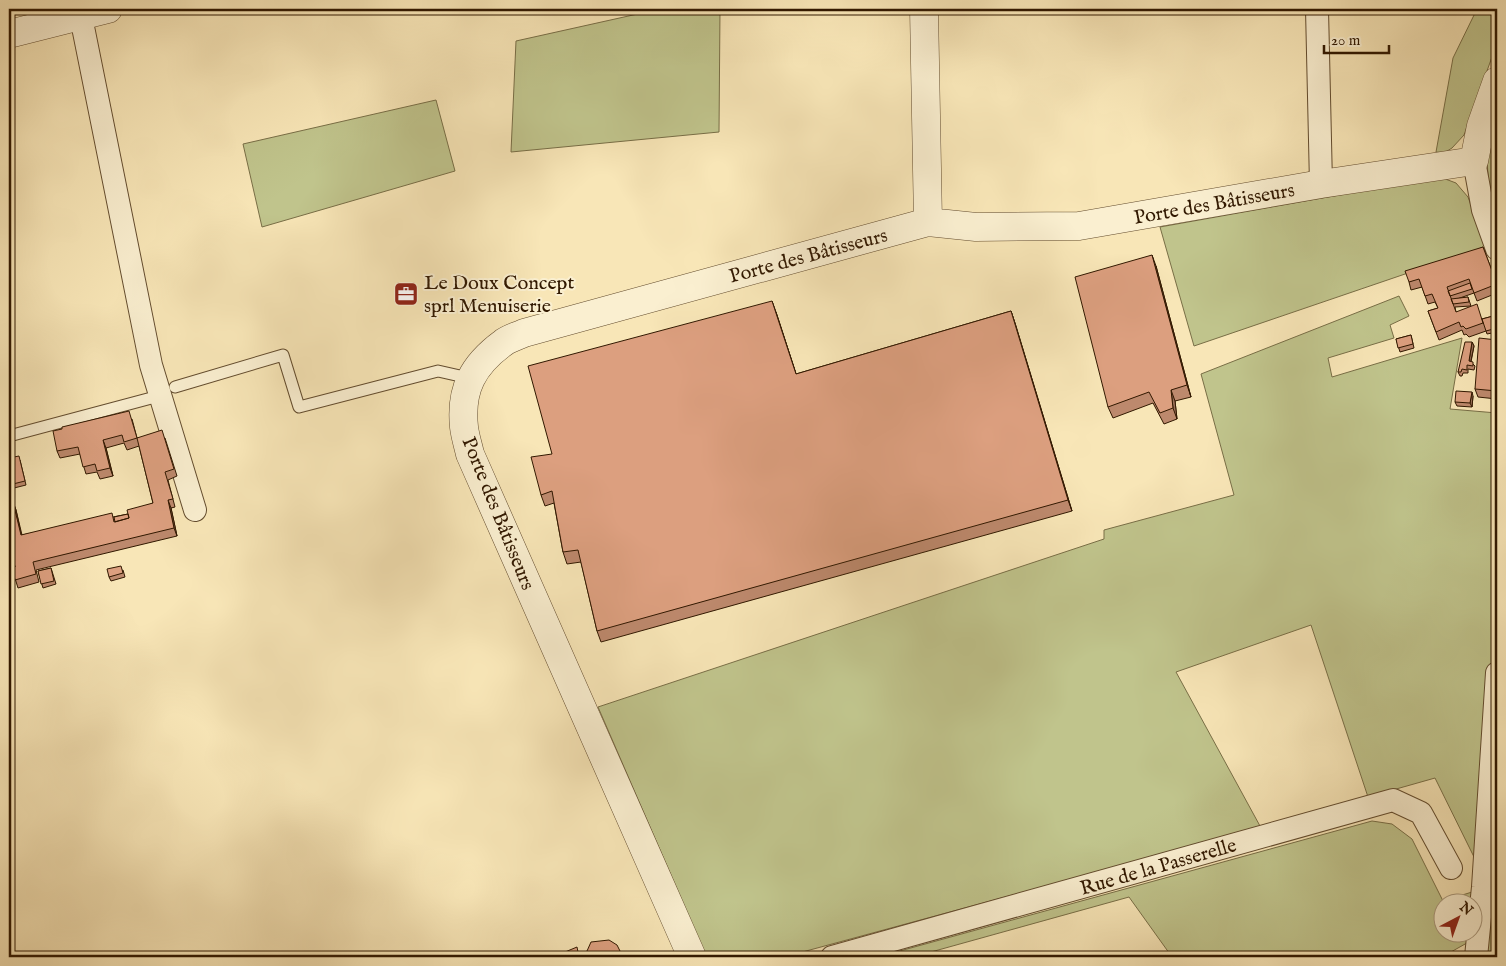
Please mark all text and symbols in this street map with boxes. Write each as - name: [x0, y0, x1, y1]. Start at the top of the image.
- scale bar: [1324, 22, 1388, 54]
- text: 20 m: [1331, 31, 1361, 50]
- street label: Porte des Bâtisseurs: [1132, 178, 1297, 231]
- street label: Porte des Bâtisseurs: [726, 223, 890, 290]
- place label: Le Doux Concept sprl Menuiserie: [424, 271, 574, 319]
- office icon: Le Doux Concept sprl Menuiserie: [393, 281, 419, 307]
- street label: Porte des Bâtisseurs: [455, 433, 540, 594]
- street label: Rue de la Passerelle: [1077, 833, 1240, 902]
- north arrow: [1434, 894, 1484, 944]
- text: N: [1455, 898, 1476, 920]

